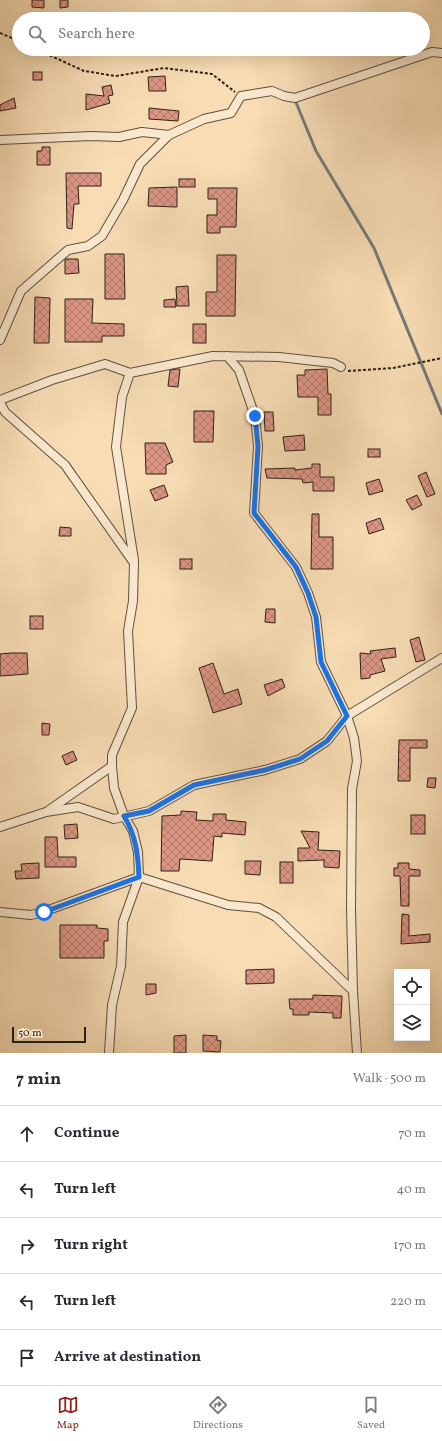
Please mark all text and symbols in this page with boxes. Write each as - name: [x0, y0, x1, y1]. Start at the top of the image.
- search box: [12, 12, 430, 56]
- icon: search: [26, 23, 48, 45]
- text: Search here: [58, 24, 135, 45]
- route end: [246, 407, 264, 425]
- route start: [35, 903, 53, 921]
- map controls: [394, 969, 430, 1041]
- button: locate: [394, 969, 430, 1005]
- button: layers: [394, 1005, 430, 1041]
- scale bar: [12, 1025, 86, 1044]
- text: 50 m: [18, 1026, 42, 1041]
- text: 7 min: [16, 1068, 61, 1091]
- text: Walk · 500 m: [353, 1070, 426, 1088]
- icon: ahead: [16, 1123, 38, 1145]
- text: Continue: [54, 1123, 119, 1144]
- text: 70 m: [398, 1125, 426, 1143]
- icon: left: [16, 1179, 38, 1201]
- text: Turn left: [54, 1179, 116, 1200]
- text: 40 m: [397, 1181, 426, 1199]
- icon: right: [16, 1235, 38, 1257]
- text: Turn right: [54, 1235, 128, 1256]
- text: 170 m: [393, 1237, 426, 1255]
- icon: left: [16, 1291, 38, 1313]
- text: Turn left: [54, 1291, 116, 1312]
- text: 220 m: [390, 1293, 426, 1311]
- icon: arrive: [16, 1347, 38, 1369]
- text: Arrive at destination: [54, 1347, 201, 1368]
- tab: Map: [57, 1394, 79, 1433]
- tab: Directions: [193, 1394, 243, 1433]
- tab: Saved: [357, 1394, 385, 1433]

